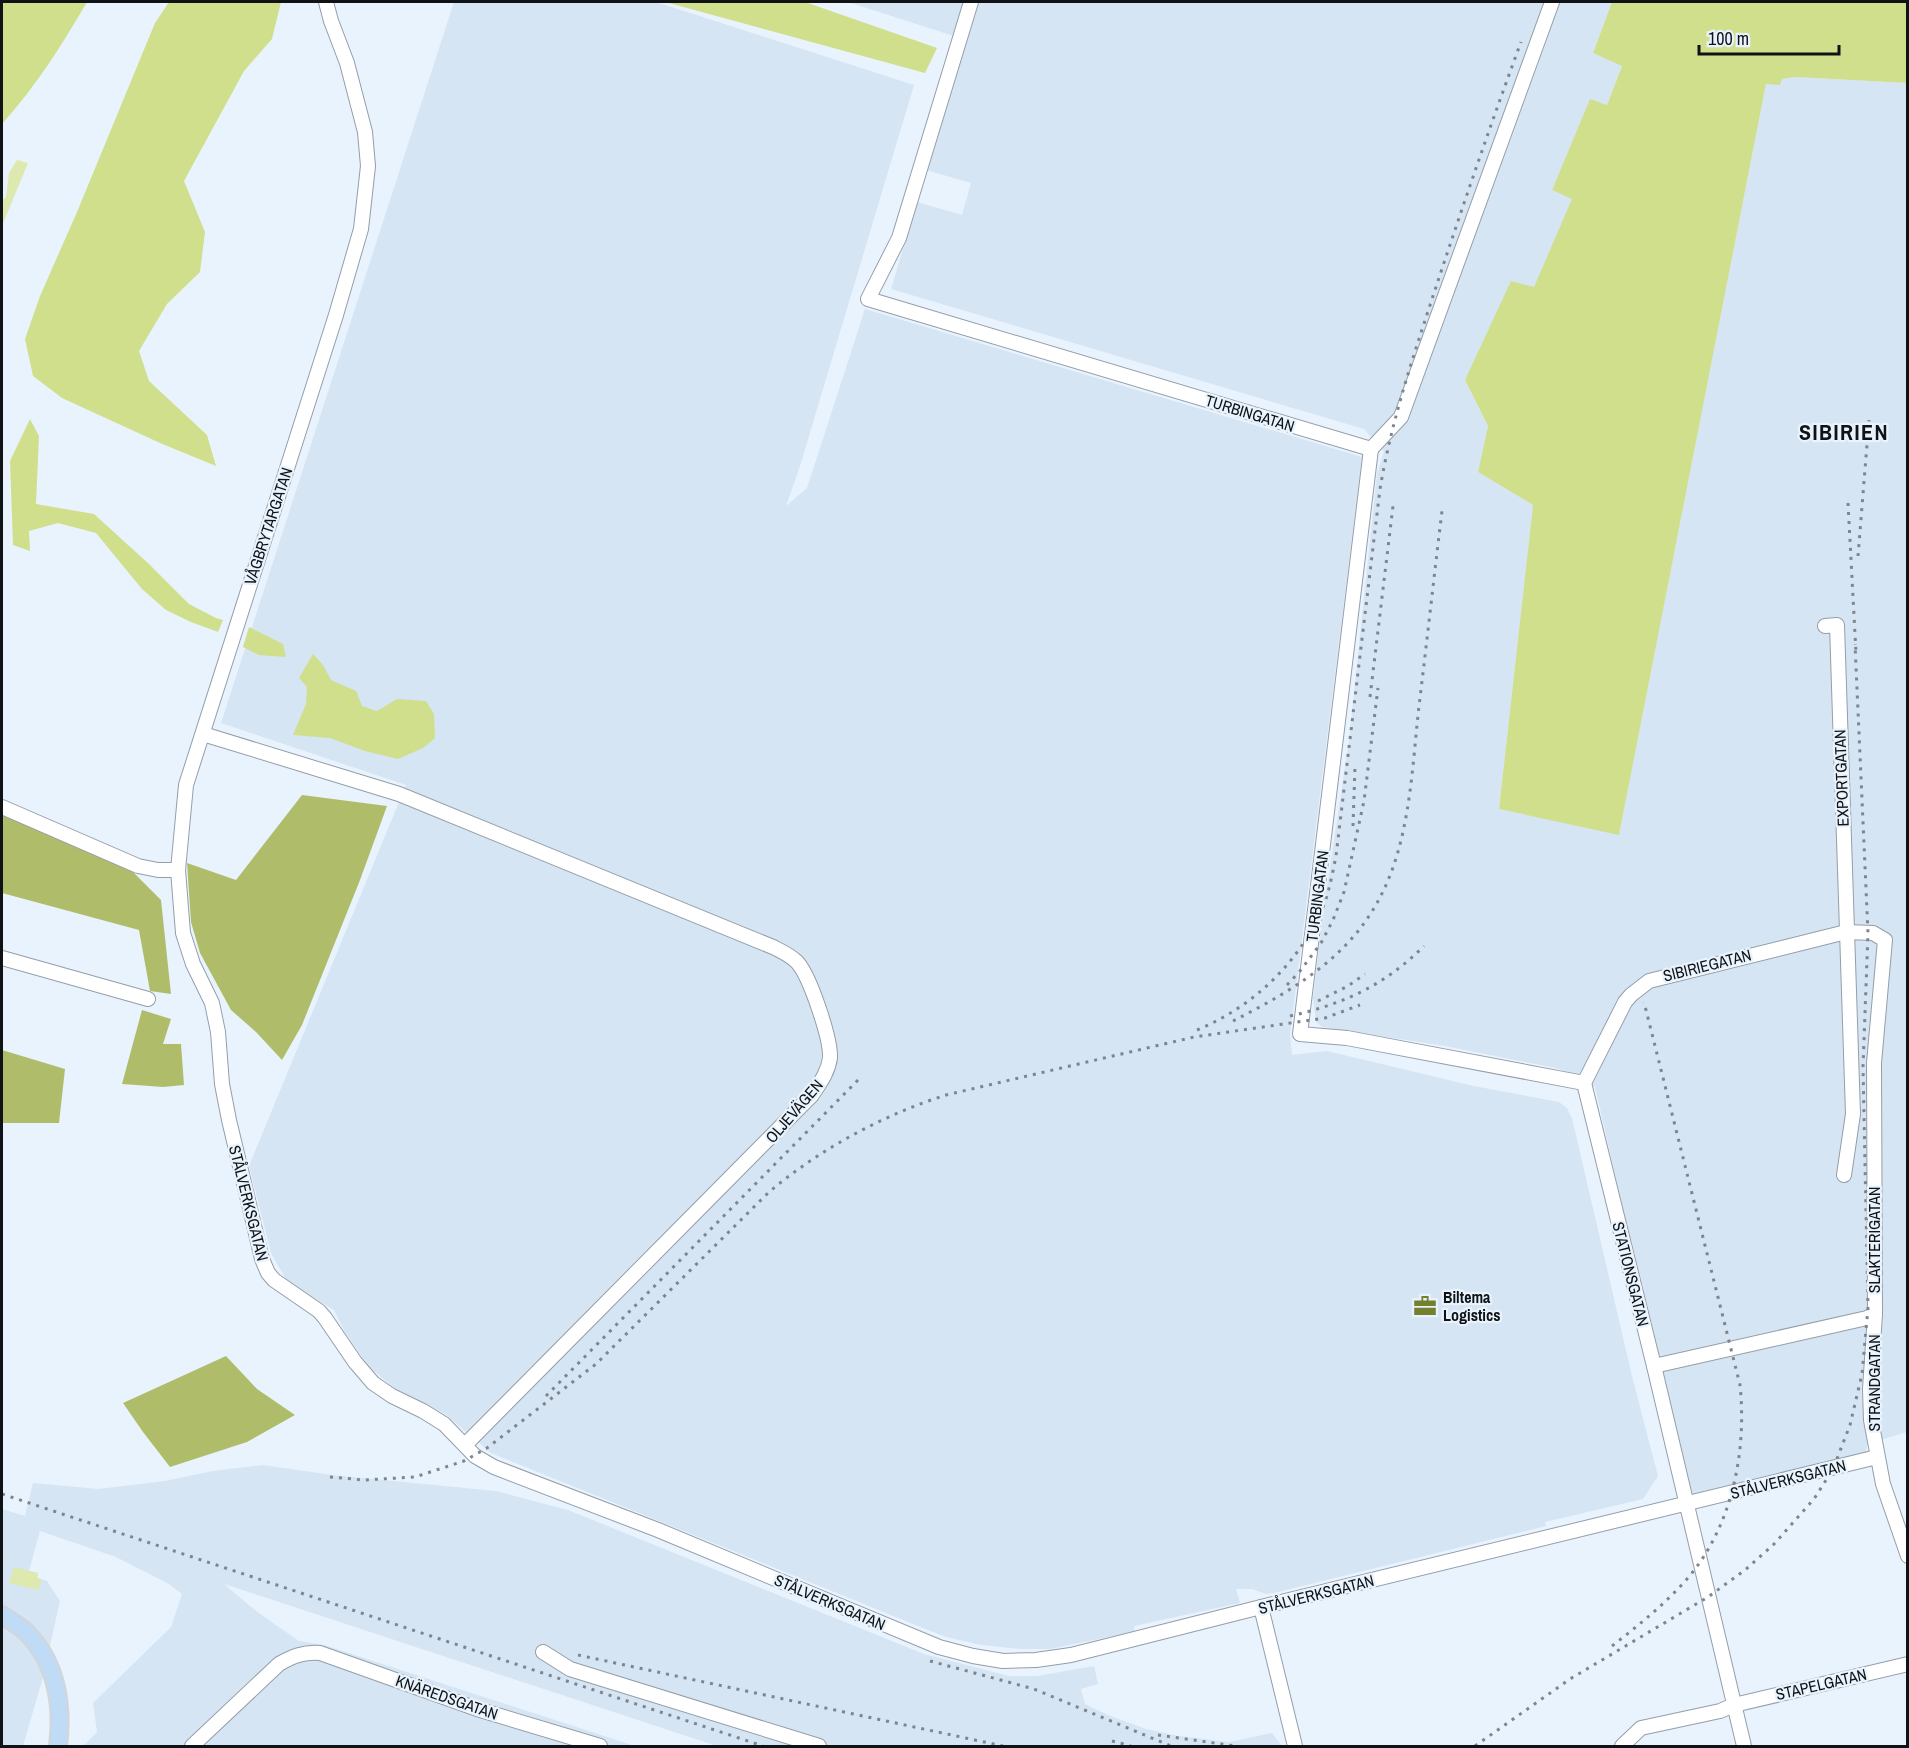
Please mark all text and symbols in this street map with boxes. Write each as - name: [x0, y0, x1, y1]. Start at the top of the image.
- scale bar: [1699, 18, 1838, 56]
- text: 100 m: [1708, 26, 1749, 51]
- street label: TURBINGATAN: [1203, 389, 1297, 437]
- district label: SIBIRIEN: [1799, 417, 1889, 447]
- street label: VÅGBRYTARGATAN: [239, 465, 297, 587]
- street label: EXPORTGATAN: [1828, 729, 1854, 827]
- street label: TURBINGATAN: [1300, 849, 1334, 943]
- street label: SIBIRIEGATAN: [1661, 943, 1753, 987]
- street label: OLJEVÄGEN: [760, 1074, 828, 1148]
- street label: STÅLVERKSGATAN: [224, 1143, 274, 1263]
- street label: SLAKTERIGATAN: [1863, 1187, 1885, 1293]
- street label: STATIONSGATAN: [1607, 1219, 1655, 1329]
- place label: Biltema Logistics: [1443, 1286, 1501, 1326]
- office icon: Biltema Logistics: [1412, 1293, 1438, 1319]
- street label: STRANDGATAN: [1863, 1334, 1885, 1432]
- street label: STÅLVERKSGATAN: [1728, 1454, 1848, 1504]
- street label: STÅLVERKSGATAN: [771, 1569, 889, 1635]
- street label: STÅLVERKSGATAN: [1256, 1569, 1376, 1619]
- street label: STAPELGATAN: [1773, 1663, 1869, 1705]
- street label: KNÄREDSGATAN: [393, 1669, 501, 1725]

